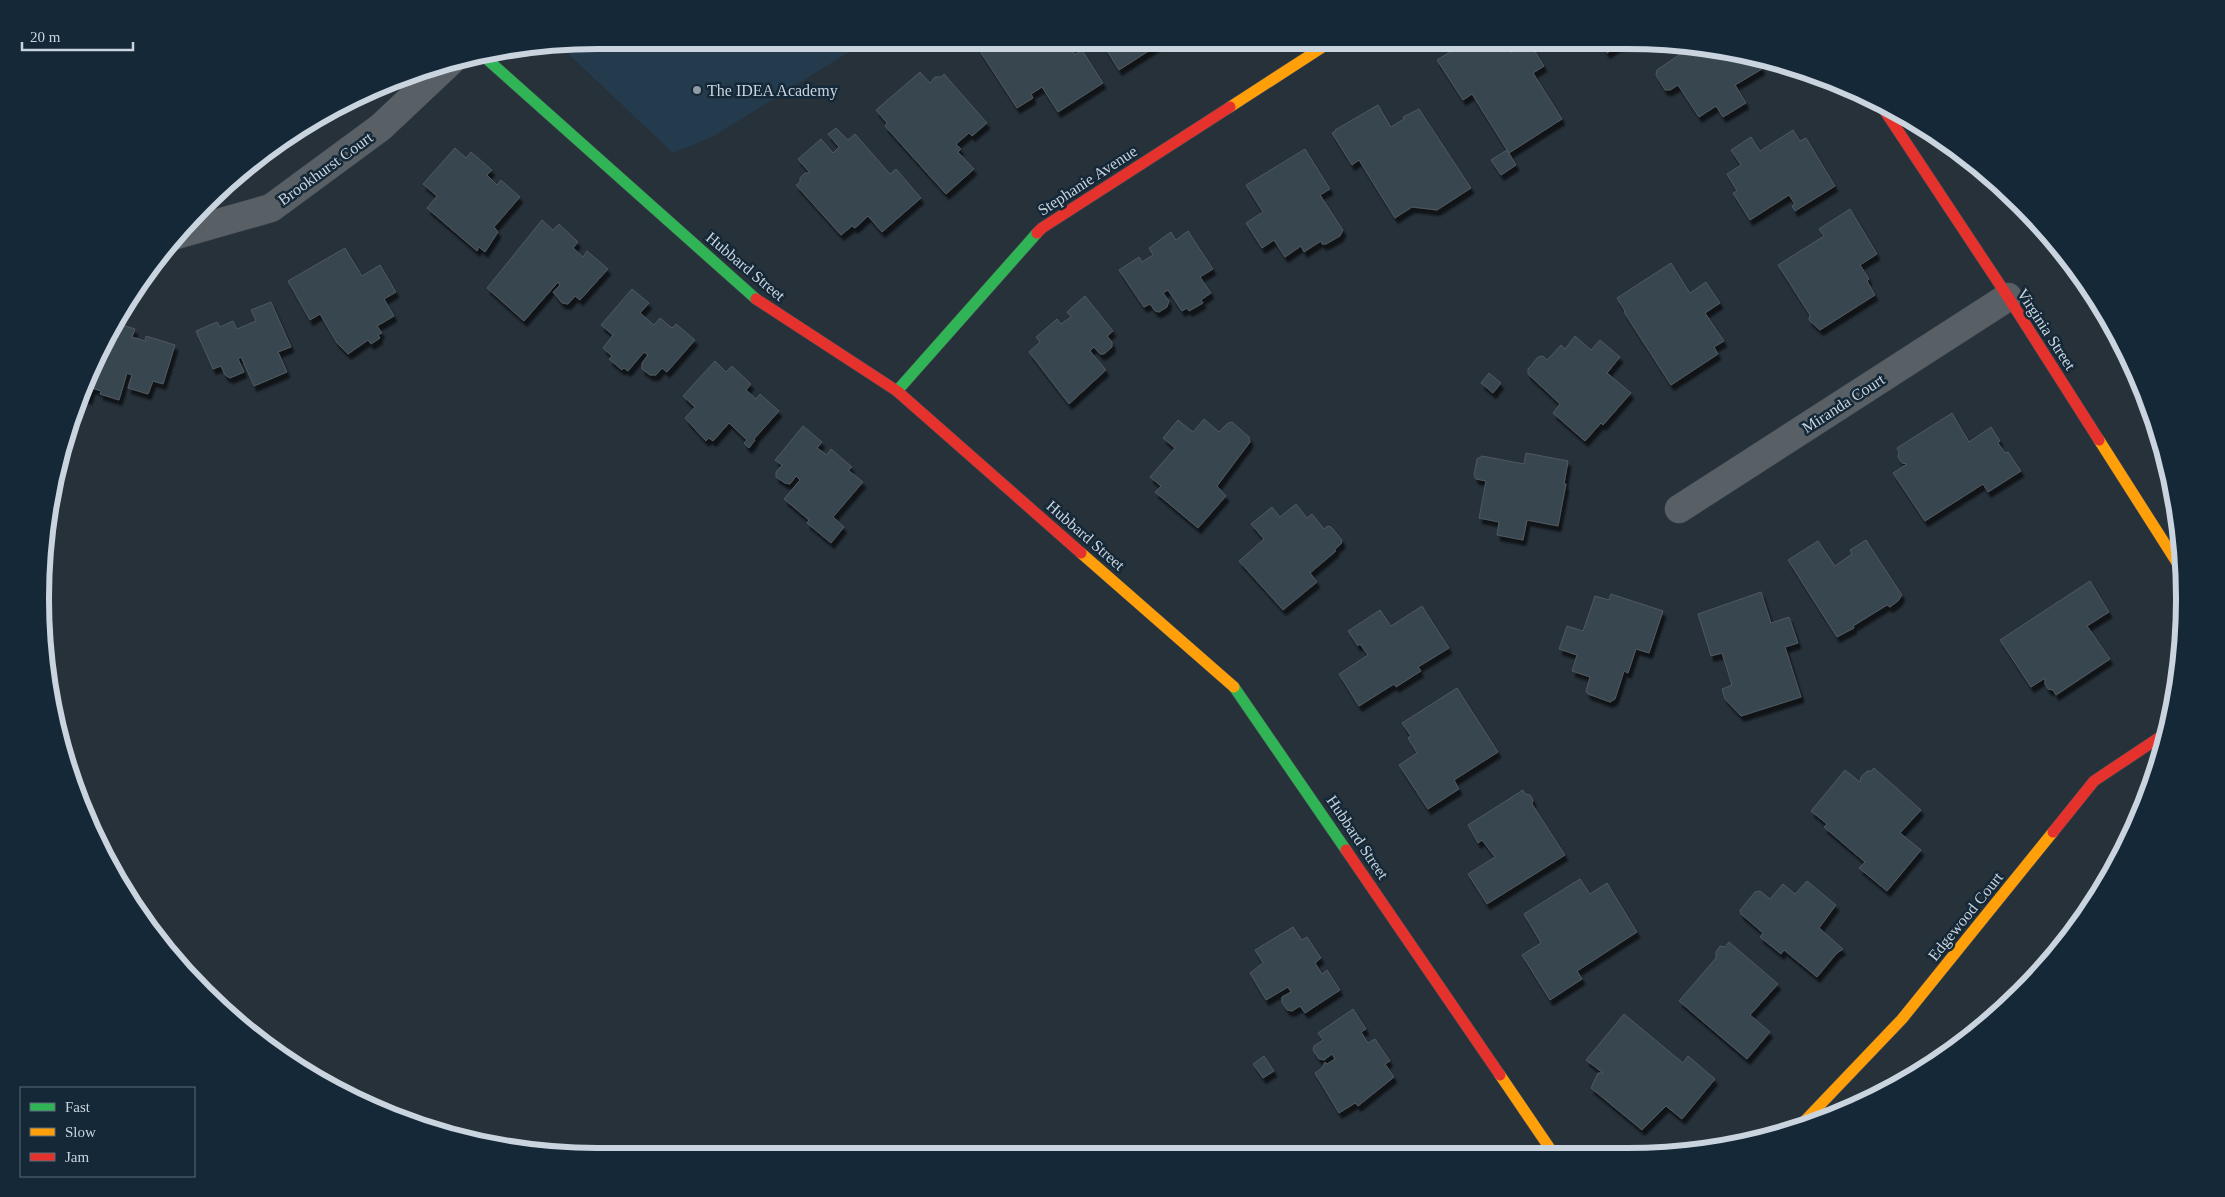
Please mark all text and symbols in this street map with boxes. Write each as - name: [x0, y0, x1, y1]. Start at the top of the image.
- scale bar: [22, 20, 134, 52]
- text: 20 m: [30, 29, 61, 45]
- place label: The IDEA Academy: [707, 82, 838, 100]
- marker: The IDEA Academy: [691, 84, 703, 96]
- street label: Brookhurst Court: [275, 128, 376, 208]
- street label: Stephanie Avenue: [1035, 142, 1141, 220]
- street label: Hubbard Street: [703, 229, 789, 305]
- street label: Virginia Street: [2013, 285, 2079, 374]
- street label: Miranda Court: [1799, 370, 1888, 436]
- street label: Hubbard Street: [1043, 497, 1128, 574]
- street label: Hubbard Street: [1323, 792, 1392, 883]
- street label: Edgewood Court: [1925, 868, 2007, 965]
- legend: [20, 1087, 195, 1177]
- text: Fast: [65, 1099, 91, 1115]
- text: Slow: [65, 1124, 96, 1140]
- text: Jam: [65, 1149, 89, 1165]

